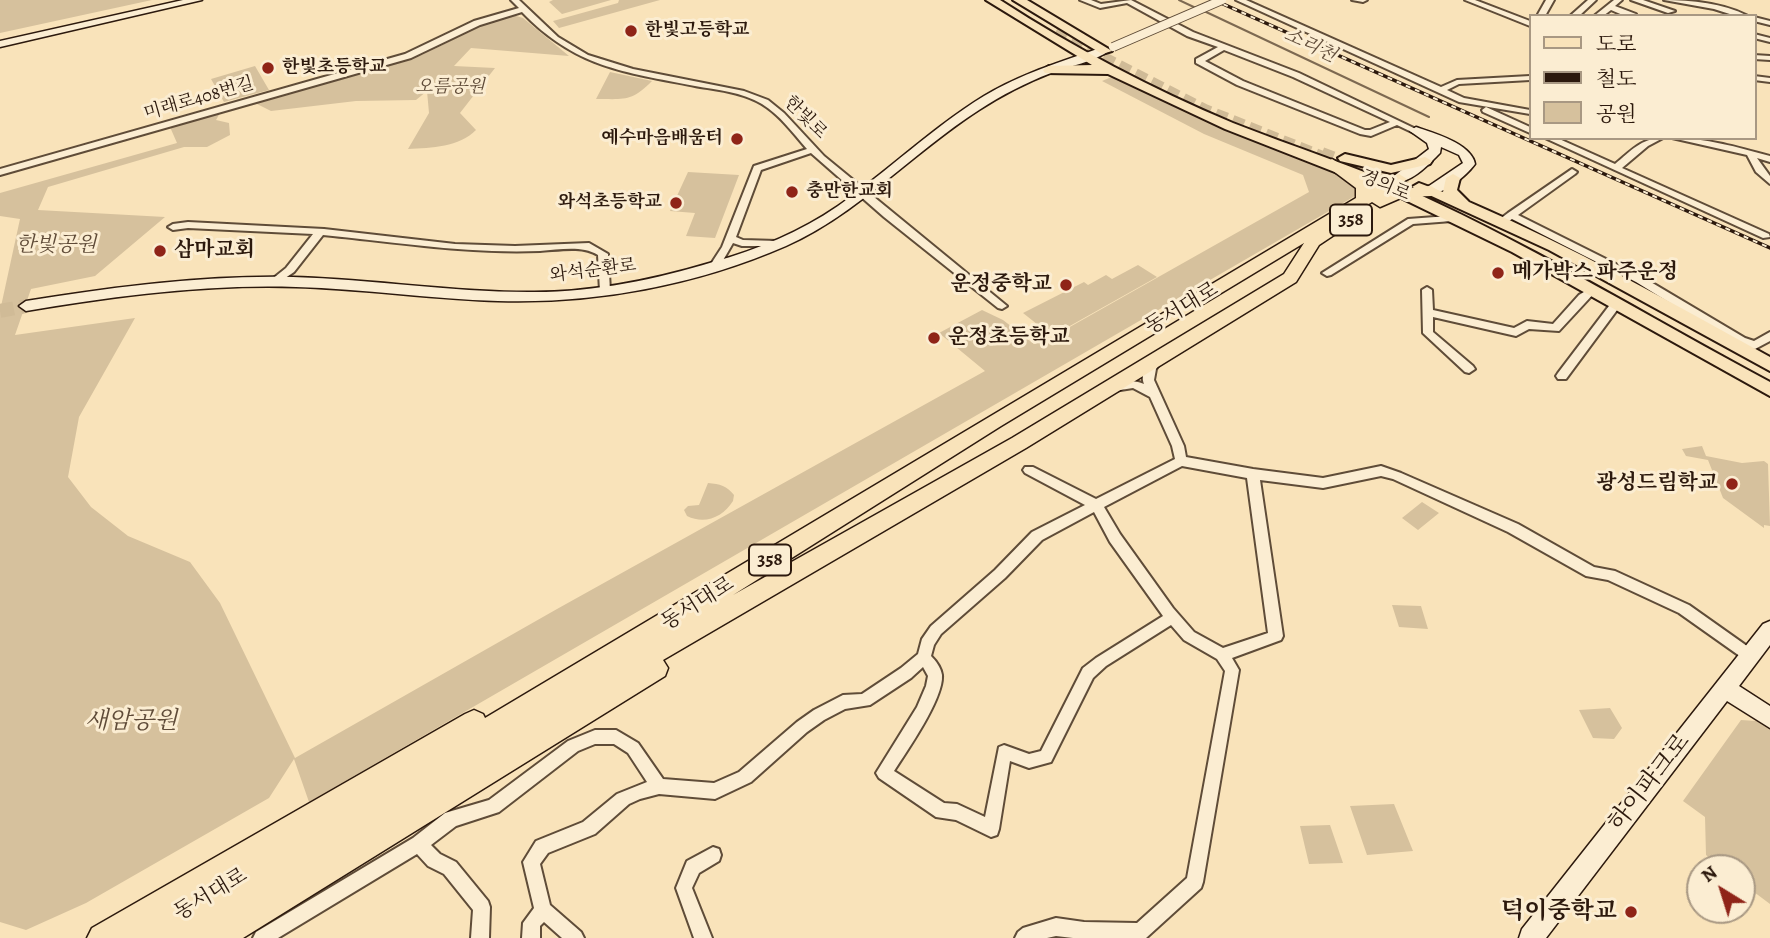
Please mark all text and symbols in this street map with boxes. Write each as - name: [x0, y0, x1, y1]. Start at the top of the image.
- legend: [1528, 14, 1756, 140]
- place label: 한빛고등학교: [645, 20, 749, 42]
- marker: 한빛고등학교: [623, 23, 639, 39]
- water label: 소리천: [1280, 24, 1340, 68]
- text: 도로: [1596, 30, 1637, 58]
- place label: 한빛초등학교: [282, 57, 386, 79]
- marker: 한빛초등학교: [260, 60, 276, 76]
- text: 철도: [1596, 65, 1637, 93]
- street label: 미래로408번길: [142, 73, 256, 125]
- park label: 오름공원: [415, 77, 485, 99]
- street label: 한빛로: [779, 92, 831, 144]
- text: 공원: [1596, 100, 1637, 128]
- place label: 예수마음배움터: [601, 128, 723, 150]
- marker: 예수마음배움터: [729, 131, 745, 147]
- street label: 경의로: [1357, 166, 1413, 206]
- place label: 충만한교회: [806, 181, 893, 203]
- marker: 충만한교회: [784, 184, 800, 200]
- place label: 와석초등학교: [558, 192, 662, 214]
- marker: 와석초등학교: [668, 195, 684, 211]
- road number: 358: [1330, 204, 1372, 235]
- park label: 한빛공원: [15, 233, 97, 259]
- place label: 삼마교회: [174, 238, 255, 264]
- marker: 삼마교회: [152, 243, 168, 259]
- street label: 와석순환로: [549, 255, 637, 287]
- place label: 메가박스 파주운정: [1512, 260, 1678, 286]
- marker: 메가박스 파주운정: [1490, 265, 1506, 281]
- place label: 운정중학교: [951, 272, 1052, 298]
- marker: 운정중학교: [1058, 277, 1074, 293]
- street label: 동서대로: [1141, 277, 1223, 341]
- place label: 운정초등학교: [948, 325, 1070, 351]
- marker: 운정초등학교: [926, 330, 942, 346]
- place label: 광성드림학교: [1596, 471, 1718, 497]
- marker: 광성드림학교: [1724, 476, 1740, 492]
- road number: 358: [749, 544, 791, 576]
- street label: 동서대로: [657, 572, 739, 636]
- park label: 새암공원: [85, 708, 177, 736]
- street label: 하이파크로: [1603, 728, 1697, 838]
- north arrow: [1686, 854, 1756, 924]
- text: N: [1696, 860, 1723, 889]
- street label: 동서대로: [170, 863, 252, 927]
- place label: 덕이중학교: [1501, 898, 1617, 926]
- marker: 덕이중학교: [1623, 904, 1639, 920]

